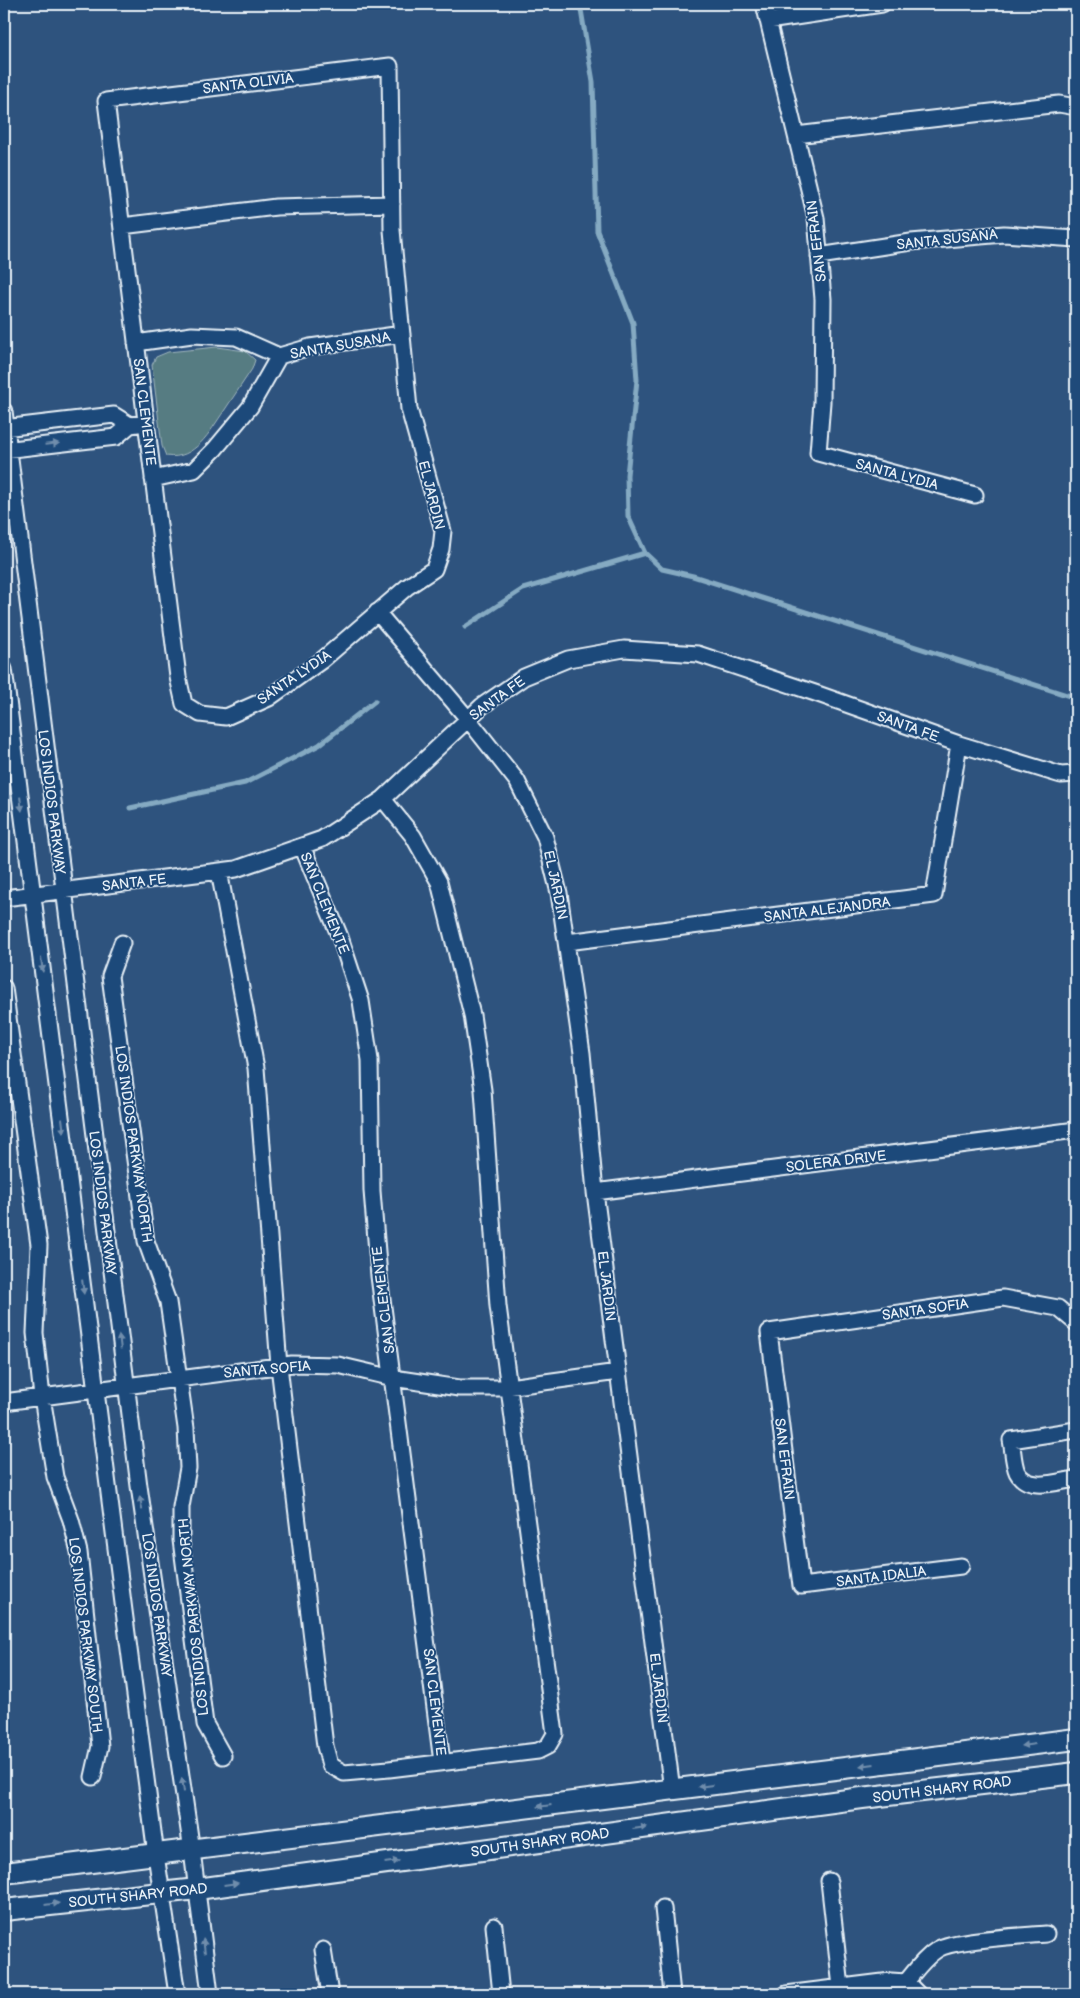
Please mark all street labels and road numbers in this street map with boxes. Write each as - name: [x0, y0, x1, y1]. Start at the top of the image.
- street label: SANTA OLIVIA: [202, 69, 295, 98]
- street label: SAN EFRAIN: [803, 199, 830, 283]
- street label: SANTA SUSANA: [896, 226, 999, 253]
- street label: SANTA SUSANA: [289, 328, 392, 363]
- street label: SAN CLEMENTE: [129, 357, 160, 467]
- street label: SANTA LYDIA: [854, 455, 941, 494]
- street label: EL JARDIN: [415, 459, 448, 531]
- street label: SANTA LYDIA: [254, 646, 335, 708]
- street label: SANTA FE: [466, 673, 528, 724]
- street label: SANTA FE: [875, 707, 941, 745]
- street label: LOS INDIOS PARKWAY: [34, 729, 69, 876]
- street label: EL JARDIN: [540, 849, 571, 921]
- street label: SAN CLEMENTE: [296, 850, 353, 956]
- street label: SANTA FE: [101, 870, 167, 895]
- street label: SANTA ALEJANDRA: [763, 893, 892, 926]
- street label: LOS INDIOS PARKWAY NORTH: [111, 1044, 156, 1244]
- street label: LOS INDIOS PARKWAY: [85, 1130, 120, 1277]
- street label: SOLERA DRIVE: [785, 1147, 887, 1176]
- street label: SAN CLEMENTE: [368, 1245, 399, 1355]
- street label: EL JARDIN: [594, 1250, 619, 1322]
- street label: SANTA SOFIA: [881, 1295, 970, 1324]
- street label: SANTA SOFIA: [223, 1357, 312, 1382]
- street label: SAN EFRAIN: [771, 1417, 798, 1501]
- street label: LOS INDIOS PARKWAY NORTH: [175, 1517, 212, 1717]
- street label: LOS INDIOS PARKWAY: [138, 1532, 175, 1679]
- street label: LOS INDIOS PARKWAY SOUTH: [65, 1536, 106, 1734]
- street label: SANTA IDALIA: [835, 1562, 927, 1590]
- street label: SAN CLEMENTE: [419, 1647, 450, 1757]
- street label: EL JARDIN: [646, 1652, 671, 1724]
- street label: SOUTH SHARY ROAD: [872, 1773, 1012, 1806]
- street label: SOUTH SHARY ROAD: [470, 1824, 610, 1861]
- street label: SOUTH SHARY ROAD: [68, 1880, 208, 1911]

